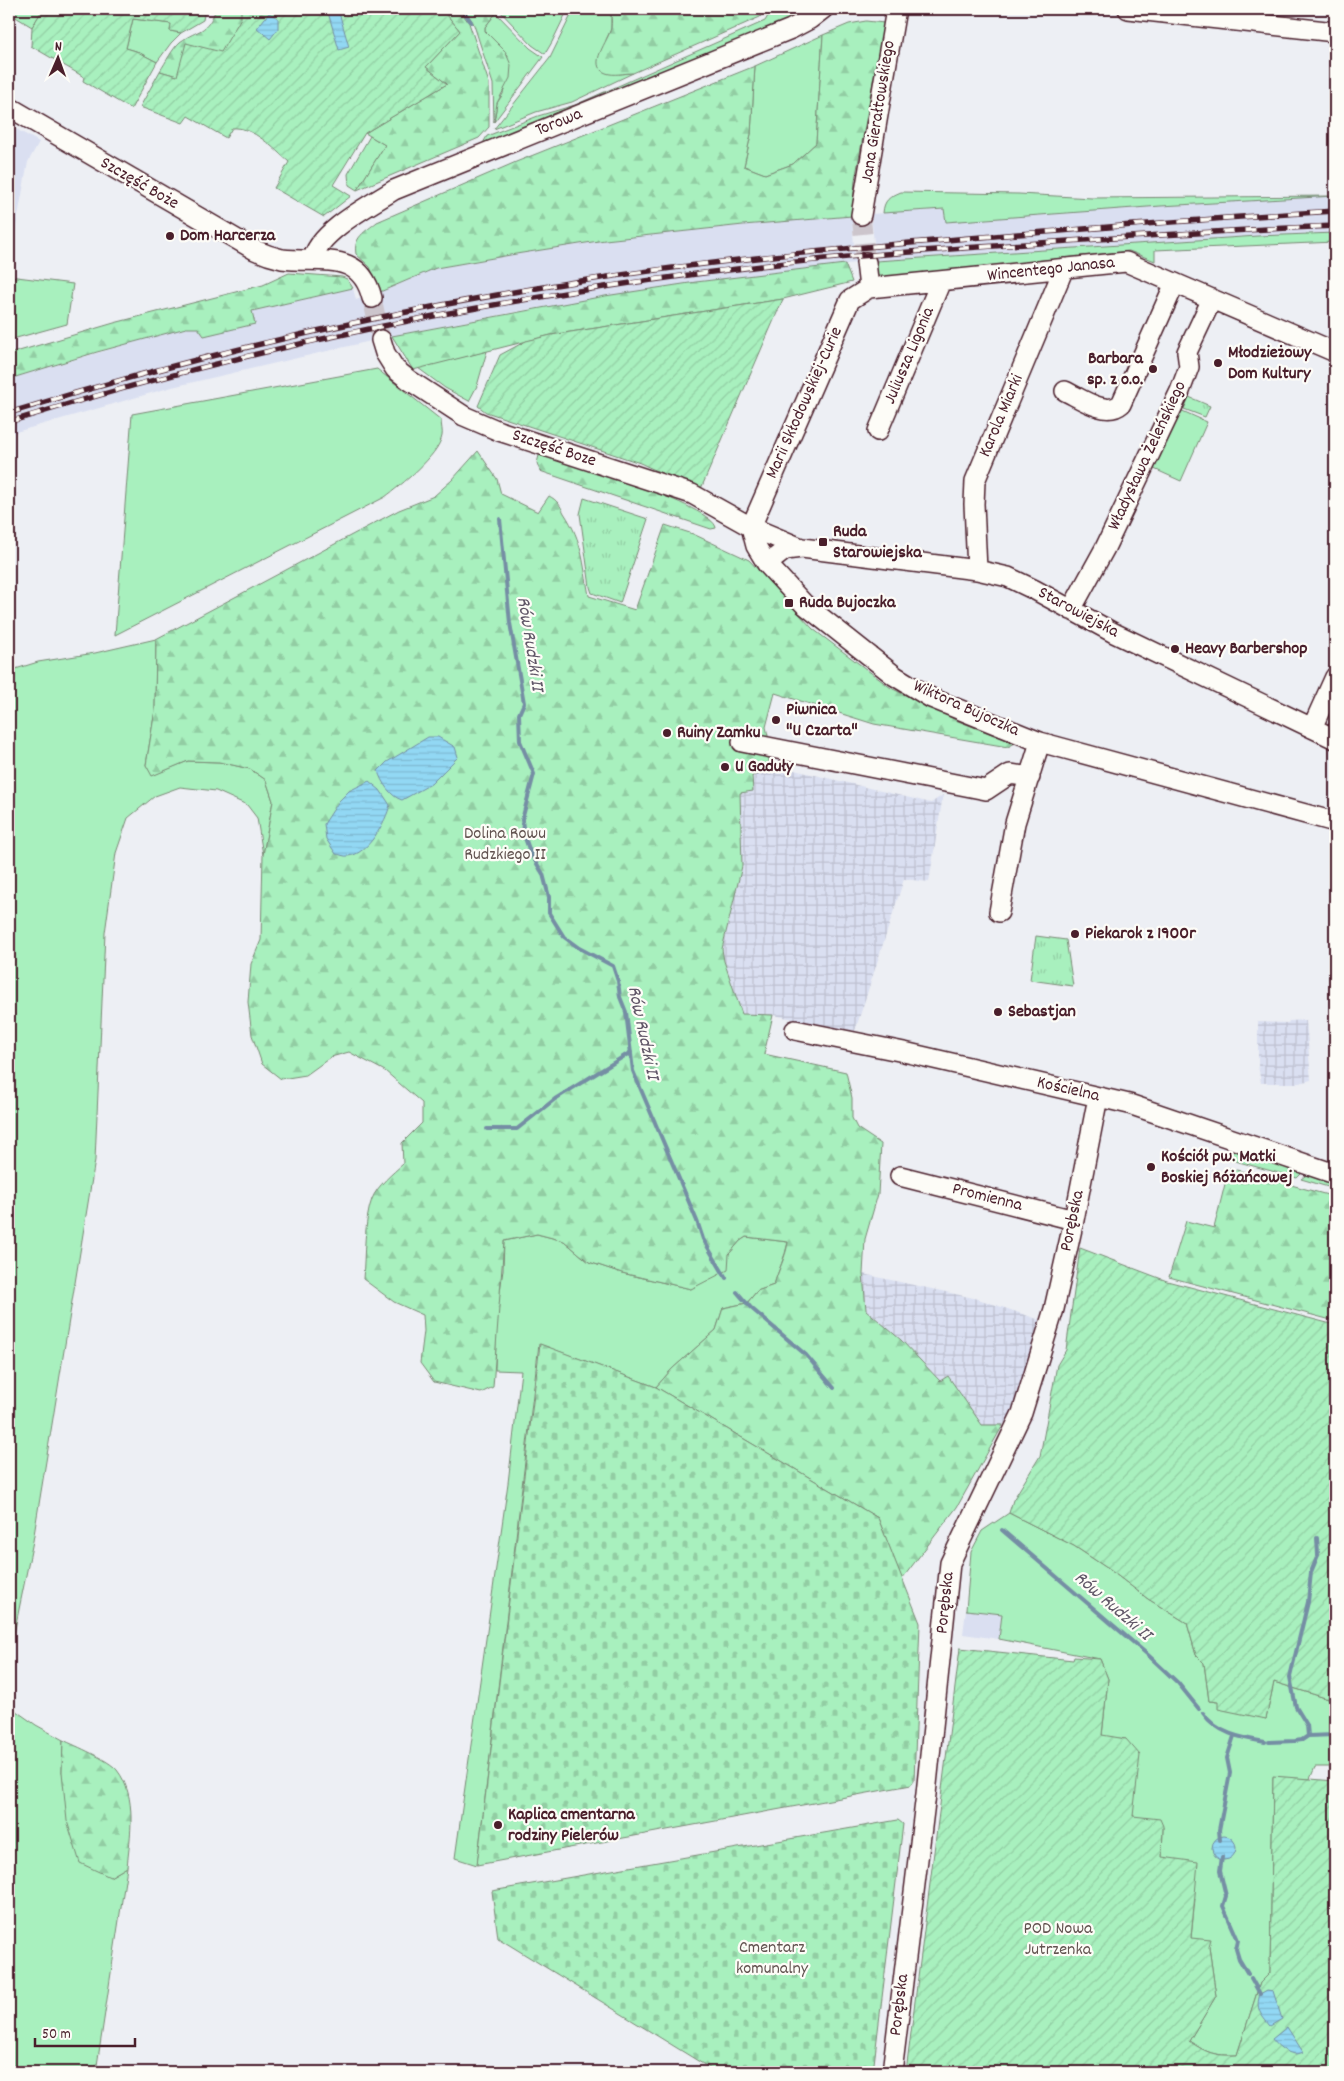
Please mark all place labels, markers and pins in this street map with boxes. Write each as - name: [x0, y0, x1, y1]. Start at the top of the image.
- place label: Dom Harcerza: [180, 224, 276, 249]
- marker: Dom Harcerza: [164, 230, 176, 242]
- place label: Młodzieżowy Dom Kultury: [1228, 341, 1312, 387]
- place label: Barbara sp. z o.o.: [1087, 347, 1144, 393]
- marker: Młodzieżowy Dom Kultury: [1212, 357, 1224, 369]
- marker: Barbara sp. z o.o.: [1147, 363, 1159, 375]
- place label: Ruda Starowiejska: [833, 520, 922, 566]
- marker: Ruda Starowiejska: [817, 536, 829, 548]
- place label: Ruda Bujoczka: [799, 591, 896, 616]
- marker: Ruda Bujoczka: [783, 597, 795, 609]
- place label: Heavy Barbershop: [1185, 637, 1308, 662]
- marker: Heavy Barbershop: [1169, 643, 1181, 655]
- place label: Piwnica "U Czarta": [786, 698, 858, 744]
- marker: Piwnica "U Czarta": [770, 714, 782, 726]
- place label: Ruiny Zamku: [677, 721, 761, 746]
- marker: Ruiny Zamku: [661, 727, 673, 739]
- place label: U Gaduły: [735, 755, 794, 780]
- marker: U Gaduły: [719, 761, 731, 773]
- place label: Piekarok z 1900r: [1085, 922, 1196, 947]
- marker: Piekarok z 1900r: [1069, 928, 1081, 940]
- place label: Sebastjan: [1008, 1000, 1076, 1025]
- marker: Sebastjan: [992, 1006, 1004, 1018]
- place label: Kościół pw. Matki Boskiej Różańcowej: [1161, 1145, 1292, 1191]
- marker: Kościół pw. Matki Boskiej Różańcowej: [1145, 1161, 1157, 1173]
- place label: Kaplica cmentarna rodziny Pielerów: [508, 1803, 635, 1849]
- marker: Kaplica cmentarna rodziny Pielerów: [492, 1819, 504, 1831]

